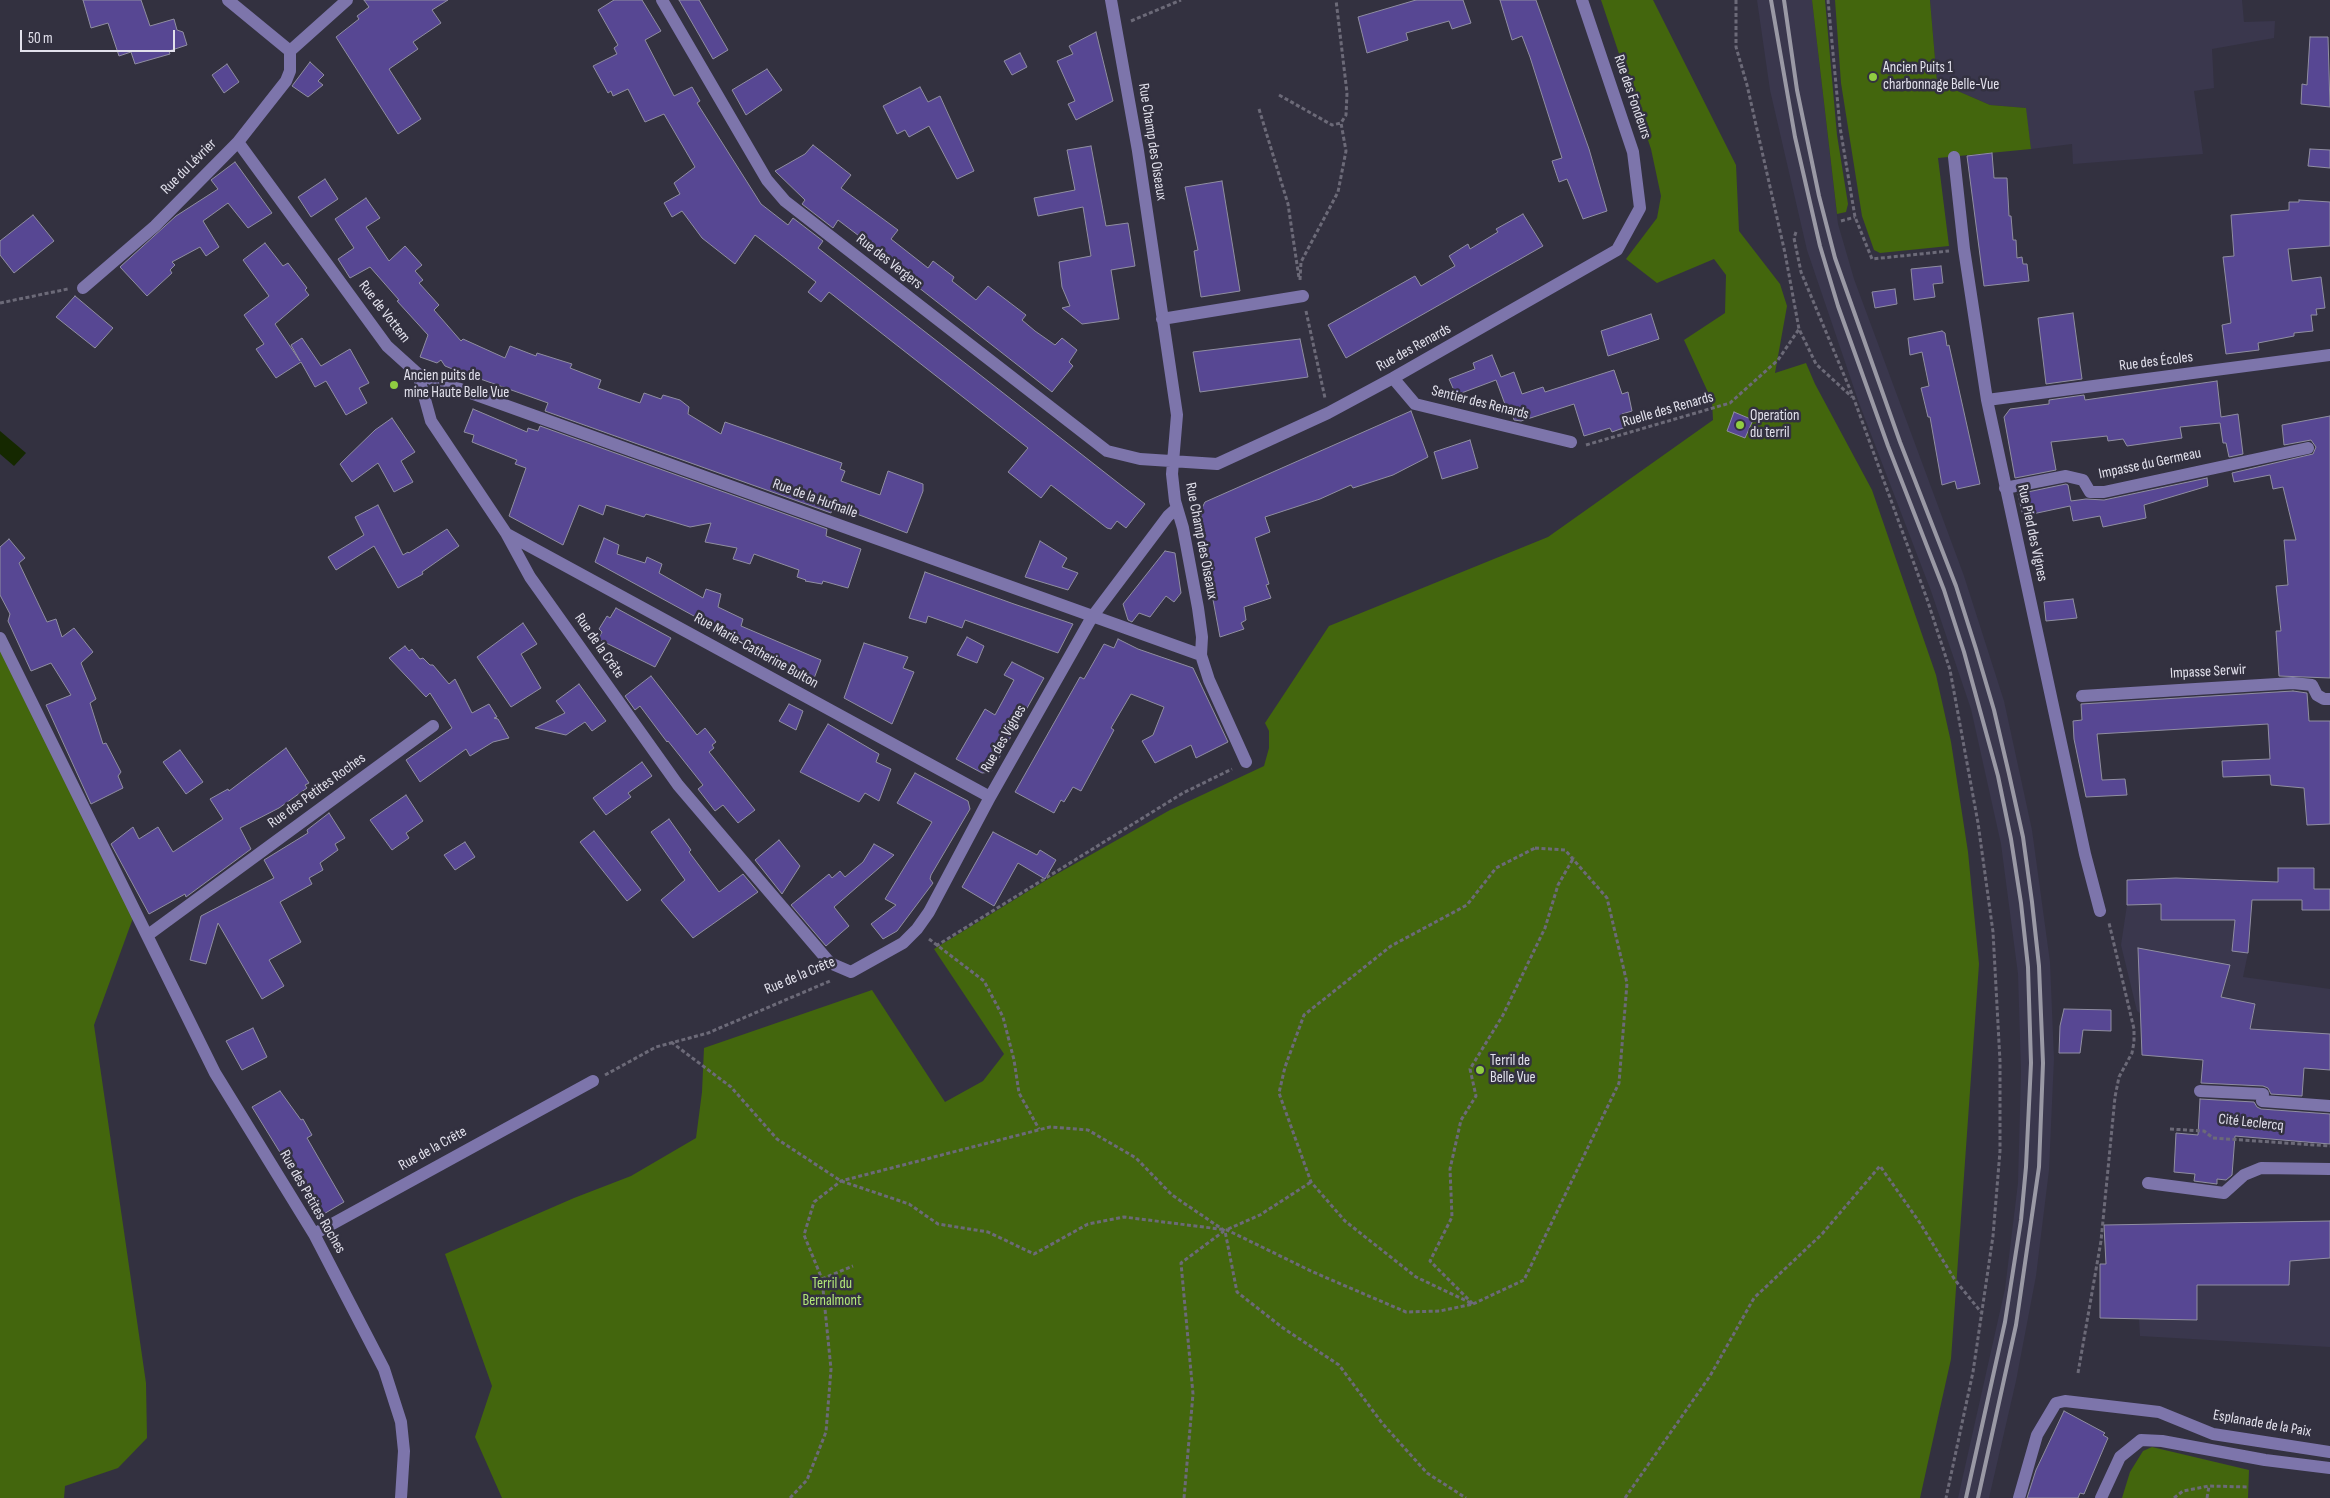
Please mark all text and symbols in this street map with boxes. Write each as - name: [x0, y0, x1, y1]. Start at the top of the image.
- scale bar: [22, 20, 178, 52]
- text: 50 m: [28, 29, 53, 48]
- street label: Rue des Fondeurs: [1609, 53, 1655, 141]
- place label: Ancien Puits 1 charbonnage Belle-Vue: [1883, 59, 1999, 94]
- marker: Ancien Puits 1 charbonnage Belle-Vue: [1867, 71, 1879, 83]
- street label: Rue Champ des Oiseaux: [1134, 82, 1170, 202]
- street label: Rue du Lévrier: [158, 136, 220, 198]
- street label: Rue des Vergers: [852, 230, 926, 294]
- street label: Rue de Vottem: [354, 278, 414, 346]
- street label: Rue des Renards: [1374, 320, 1454, 376]
- street label: Rue des Écoles: [2118, 349, 2194, 375]
- place label: Ancien puits de mine Haute Belle Vue: [404, 367, 509, 402]
- marker: Ancien puits de mine Haute Belle Vue: [388, 379, 400, 391]
- street label: Sentier des Renards: [1429, 382, 1531, 424]
- street label: Ruelle des Renards: [1620, 388, 1716, 432]
- place label: Operation du terril: [1750, 407, 1799, 442]
- marker: Operation du terril: [1734, 419, 1746, 431]
- street label: Impasse du Germeau: [2097, 444, 2203, 484]
- street label: Rue de la Hufnalle: [770, 475, 860, 523]
- street label: Rue Champ des Oiseaux: [1181, 481, 1221, 601]
- street label: Rue Pied des Vignes: [2013, 483, 2051, 583]
- street label: Rue Marie-Catherine Bulton: [691, 609, 821, 693]
- street label: Rue de la Crête: [570, 610, 628, 682]
- street label: Impasse Serwir: [2170, 661, 2246, 683]
- street label: Rue des Vignes: [977, 702, 1031, 776]
- street label: Rue des Petites Roches: [265, 750, 369, 832]
- street label: Rue de la Crête: [762, 953, 838, 999]
- place label: Terril de Belle Vue: [1490, 1052, 1536, 1087]
- marker: Terril de Belle Vue: [1474, 1064, 1486, 1076]
- street label: Cité Leclercq: [2218, 1111, 2284, 1135]
- street label: Rue de la Crête: [396, 1123, 470, 1175]
- street label: Rue des Petites Roches: [275, 1147, 349, 1257]
- park label: Terril du Bernalmont: [803, 1275, 861, 1310]
- street label: Esplanade de la Paix: [2212, 1407, 2312, 1441]

